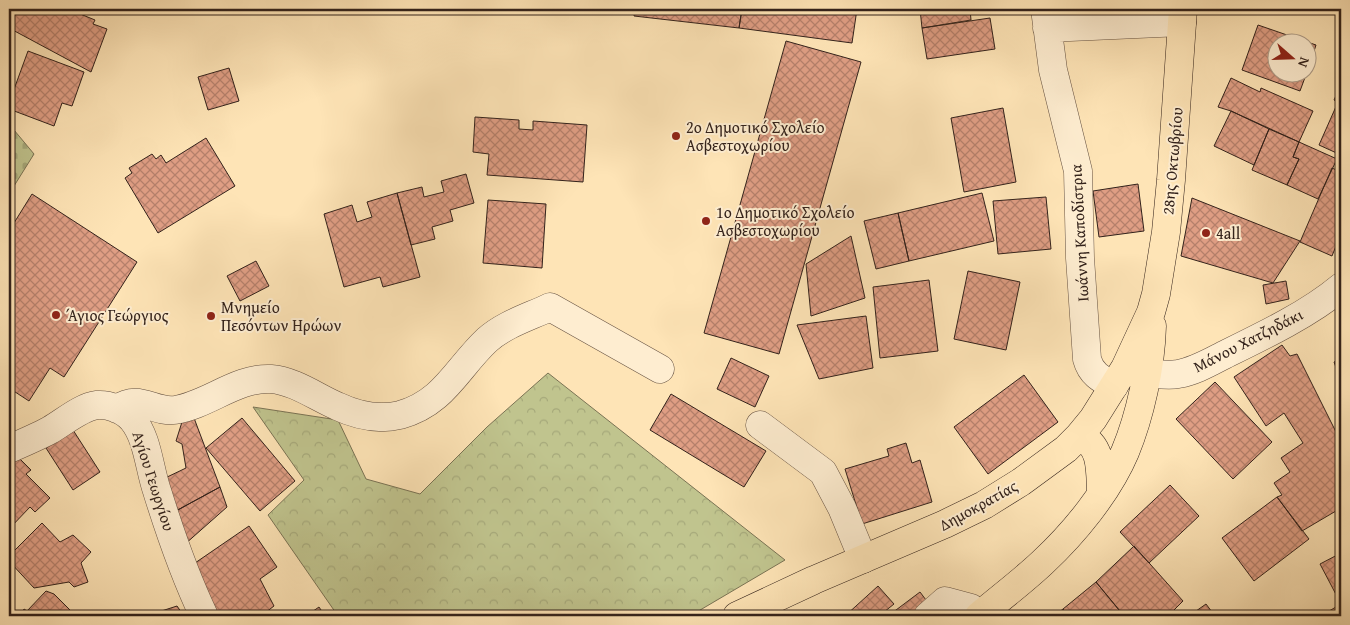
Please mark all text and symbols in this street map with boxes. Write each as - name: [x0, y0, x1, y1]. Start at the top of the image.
- north arrow: [1268, 32, 1318, 82]
- text: N: [1293, 55, 1315, 71]
- street label: 28ης Οκτωβρίου: [1155, 106, 1189, 216]
- place label: 2ο Δημοτικό Σχολείο Ασβεστοχωρίου: [686, 115, 825, 157]
- marker: 2ο Δημοτικό Σχολείο Ασβεστοχωρίου: [670, 130, 682, 142]
- street label: Ιωάννη Καποδίστρια: [1063, 163, 1095, 302]
- place label: 1ο Δημοτικό Σχολείο Ασβεστοχωρίου: [716, 200, 855, 242]
- marker: 1ο Δημοτικό Σχολείο Ασβεστοχωρίου: [700, 215, 712, 227]
- place label: 4all: [1216, 221, 1241, 245]
- marker: 4all: [1200, 227, 1212, 239]
- place label: Μνημείο Πεσόντων Ηρώων: [221, 295, 342, 337]
- street label: Μάνου Χατζηδάκι: [1189, 302, 1307, 378]
- place label: Άγιος Γεώργιος: [66, 303, 169, 327]
- marker: Άγιος Γεώργιος: [50, 309, 62, 321]
- marker: Μνημείο Πεσόντων Ηρώων: [205, 310, 217, 322]
- street label: Αγίου Γεωργίου: [127, 428, 181, 534]
- street label: Δημοκρατίας: [934, 473, 1022, 536]

